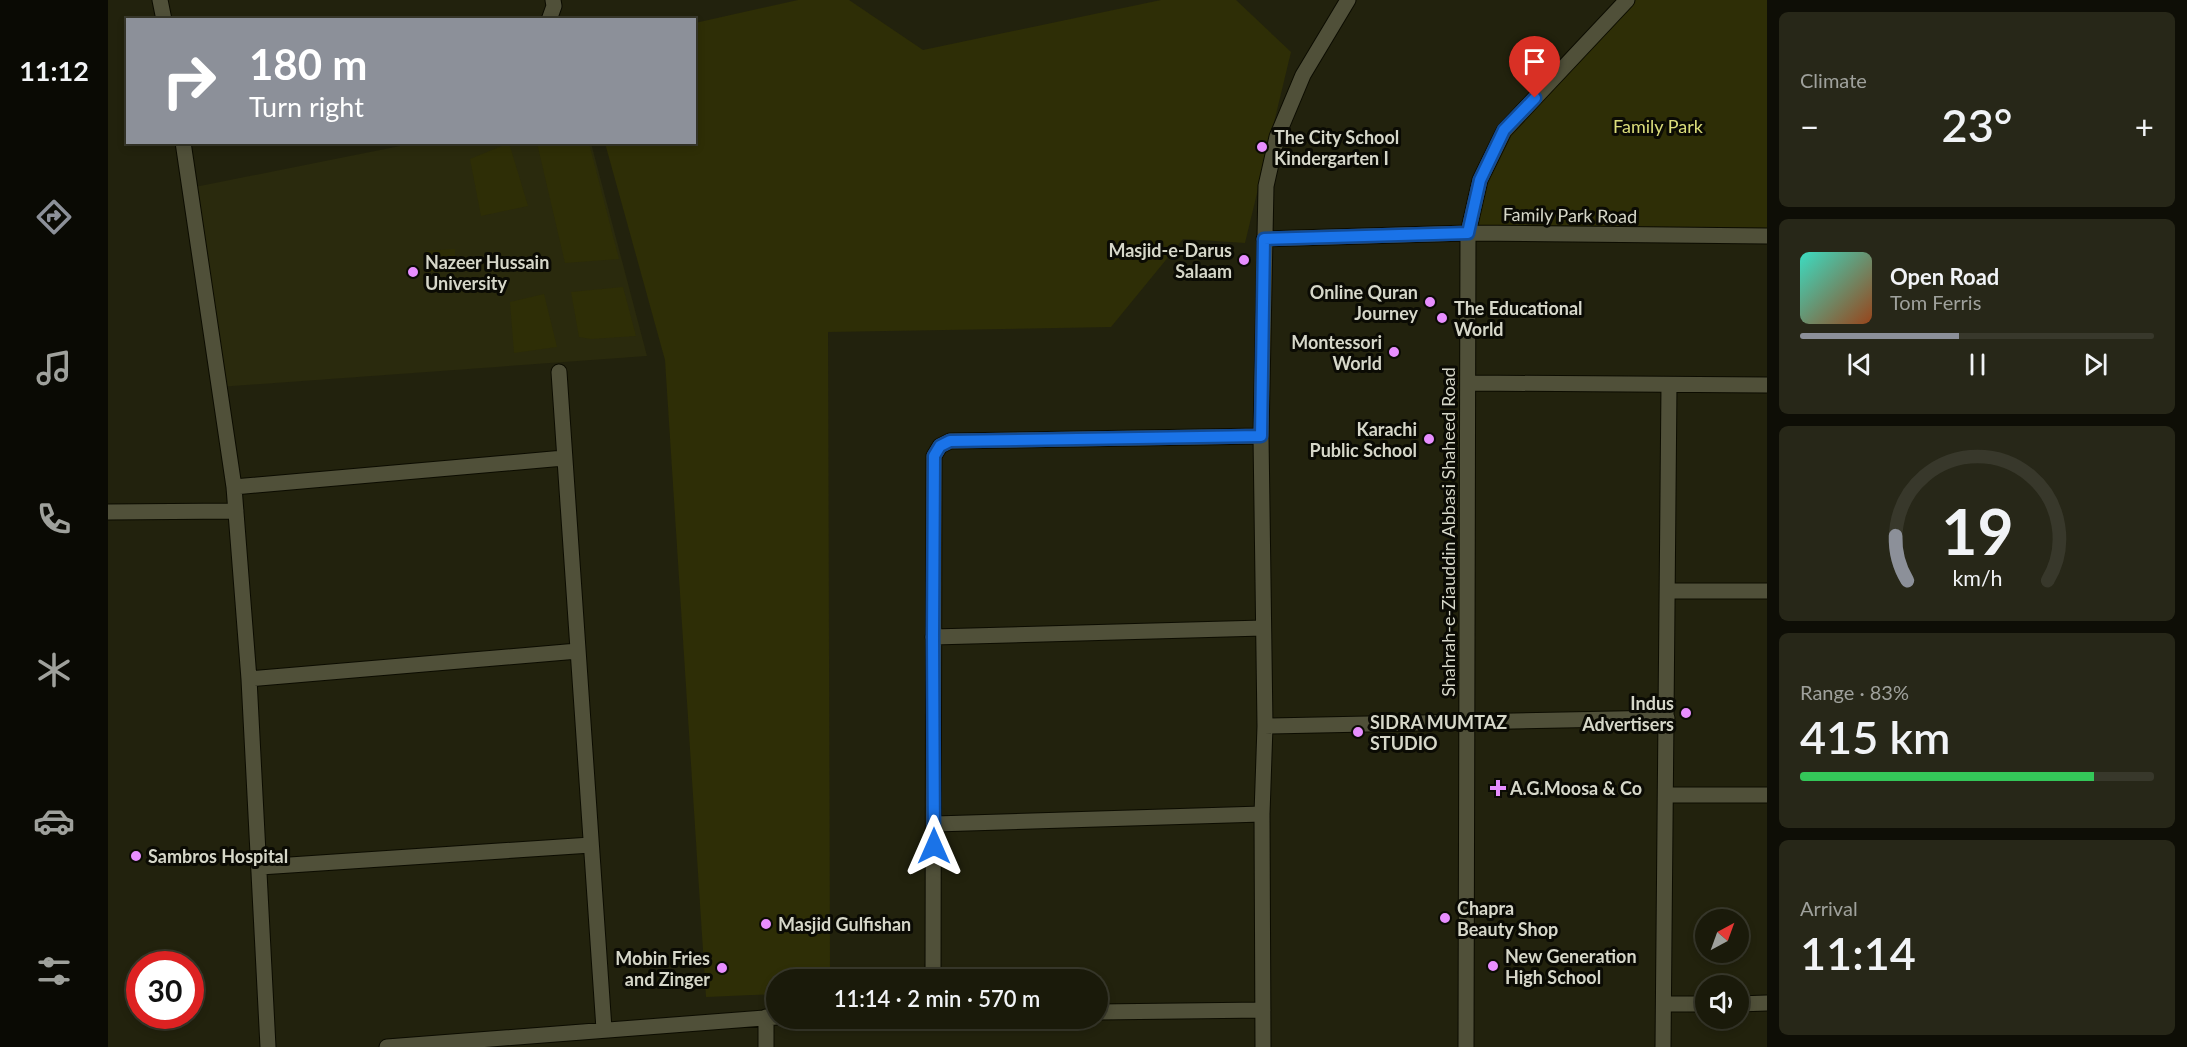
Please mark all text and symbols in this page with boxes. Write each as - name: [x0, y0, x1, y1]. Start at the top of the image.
- pin: [1509, 36, 1560, 98]
- text: 180 m: [249, 39, 367, 89]
- icon: right: [150, 42, 228, 120]
- icon: arrive: [1518, 45, 1551, 78]
- text: 11:12: [19, 54, 89, 87]
- text: Climate: [1800, 68, 1867, 92]
- text: Turn right: [249, 90, 364, 123]
- text: 23°: [1942, 98, 2012, 152]
- text: −: [1800, 106, 1819, 146]
- text: +: [2135, 106, 2154, 146]
- park label: Family Park: [1613, 115, 1704, 137]
- place label: The City School Kindergarten I: [1274, 126, 1399, 169]
- marker: The City School Kindergarten I: [1255, 140, 1269, 154]
- icon: directions: [33, 196, 75, 238]
- street label: Family Park Road: [1503, 203, 1637, 227]
- place label: Masjid-e-Darus Salaam: [1108, 239, 1232, 282]
- place label: Nazeer Hussain University: [425, 251, 549, 294]
- marker: Masjid-e-Darus Salaam: [1237, 253, 1251, 267]
- text: Open Road: [1890, 263, 1999, 290]
- marker: Nazeer Hussain University: [406, 265, 420, 279]
- place label: Online Quran Journey: [1310, 281, 1419, 324]
- text: Tom Ferris: [1890, 290, 1981, 314]
- marker: Online Quran Journey: [1423, 295, 1437, 309]
- place label: The Educational World: [1454, 297, 1583, 340]
- marker: The Educational World: [1435, 311, 1449, 325]
- place label: Montessori World: [1291, 331, 1382, 374]
- marker: Montessori World: [1387, 345, 1401, 359]
- icon: music: [33, 347, 75, 389]
- icon: previous: [1843, 348, 1876, 381]
- icon: pause: [1961, 348, 1994, 381]
- icon: next: [2079, 348, 2112, 381]
- street label: Shahrah-e-Ziauddin Abbasi Shaheed Road: [1437, 367, 1459, 697]
- place label: Karachi Public School: [1310, 418, 1417, 461]
- marker: Karachi Public School: [1422, 432, 1436, 446]
- text: 19: [1941, 493, 2013, 568]
- icon: phone: [33, 498, 75, 540]
- text: km/h: [1952, 565, 2002, 591]
- icon: climate: [33, 649, 75, 691]
- text: Range · 83%: [1800, 680, 1909, 704]
- place label: Indus Advertisers: [1581, 692, 1674, 735]
- marker: Indus Advertisers: [1679, 706, 1693, 720]
- text: 415 km: [1800, 710, 1950, 764]
- place label: SIDRA MUMTAZ STUDIO: [1370, 711, 1507, 754]
- marker: SIDRA MUMTAZ STUDIO: [1351, 725, 1365, 739]
- place label: A.G.Moosa & Co: [1509, 777, 1642, 799]
- marker: A.G.Moosa & Co: [1491, 781, 1505, 795]
- icon: car: [33, 800, 75, 842]
- position arrow: [902, 814, 966, 878]
- place label: Sambros Hospital: [148, 845, 288, 867]
- marker: Sambros Hospital: [129, 849, 143, 863]
- text: Arrival: [1800, 896, 1858, 920]
- place label: Chapra Beauty Shop: [1457, 897, 1558, 940]
- north arrow: [1695, 909, 1749, 963]
- map controls: [1695, 909, 1749, 1029]
- marker: Chapra Beauty Shop: [1438, 911, 1452, 925]
- place label: Masjid Gulfishan: [778, 913, 911, 935]
- marker: Masjid Gulfishan: [759, 917, 773, 931]
- text: 11:14: [1800, 926, 1916, 980]
- place label: New Generation High School: [1505, 945, 1637, 988]
- place label: Mobin Fries and Zinger: [615, 947, 710, 990]
- icon: filters: [33, 950, 75, 992]
- speed limit sign: 30: [126, 951, 204, 1029]
- marker: New Generation High School: [1486, 959, 1500, 973]
- marker: Mobin Fries and Zinger: [715, 961, 729, 975]
- button: sound: [1695, 975, 1749, 1029]
- text: 11:14 · 2 min · 570 m: [834, 985, 1040, 1012]

